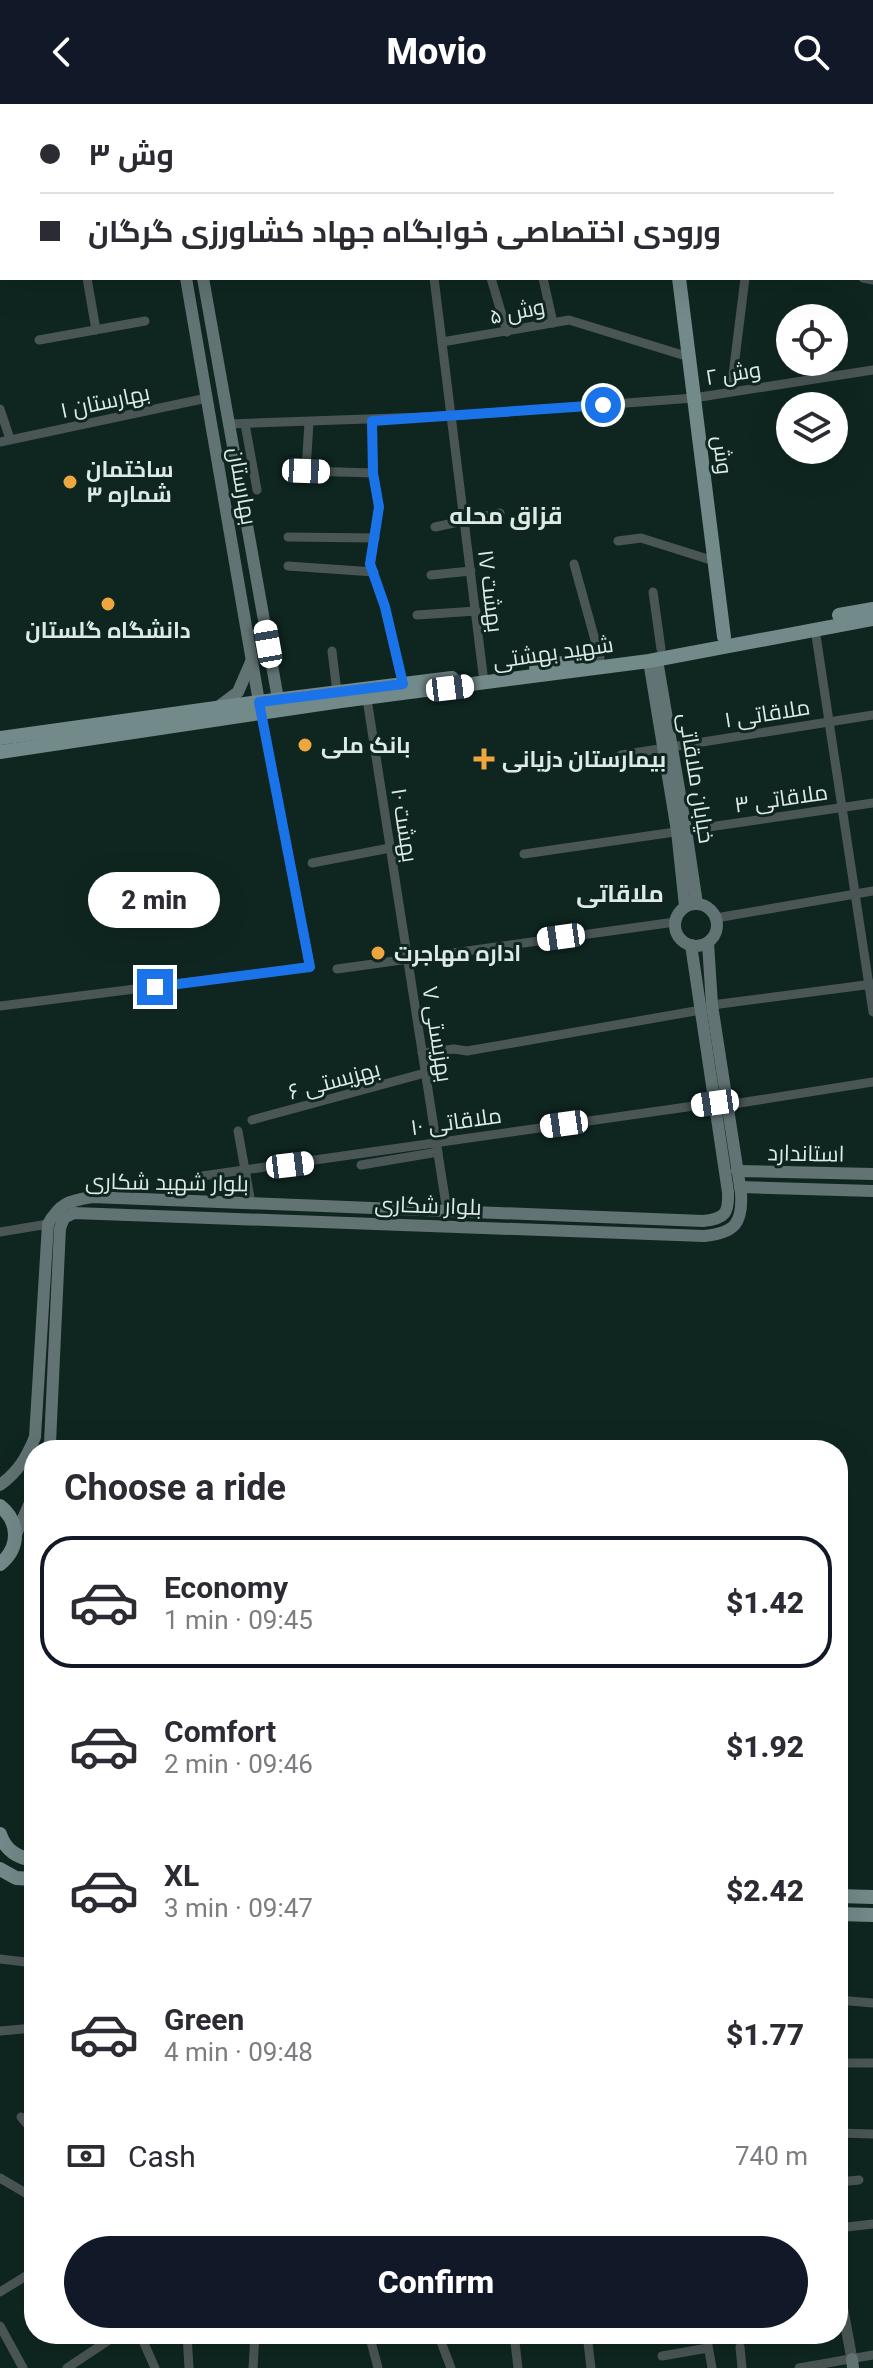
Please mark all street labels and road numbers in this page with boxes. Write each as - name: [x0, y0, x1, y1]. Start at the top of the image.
- street label: وش ۵: [487, 294, 547, 330]
- street label: وش ۲: [704, 357, 763, 391]
- street label: ۱ بهارستان: [58, 380, 152, 424]
- street label: وش: [707, 434, 737, 476]
- street label: بهارستان: [222, 445, 262, 527]
- street label: بهشت ۱۷: [472, 548, 508, 634]
- street label: شهید بهشتی: [491, 632, 615, 674]
- street label: ملاقاتی ۱: [722, 694, 812, 734]
- street label: خیابان ملاقاتی: [673, 711, 719, 845]
- street label: ملاقاتی ۳: [733, 780, 830, 818]
- street label: بهشت ۱۰: [385, 786, 423, 864]
- street label: ۷ بهزیستی: [417, 984, 457, 1084]
- street label: بهزیستی ۶: [286, 1056, 383, 1106]
- street label: ۱۰ ملاقاتی: [409, 1103, 503, 1141]
- street label: استاندارد: [767, 1140, 845, 1167]
- street label: بلوار شهید شکاری: [85, 1169, 249, 1197]
- street label: بلوار شکاری: [374, 1191, 482, 1220]

